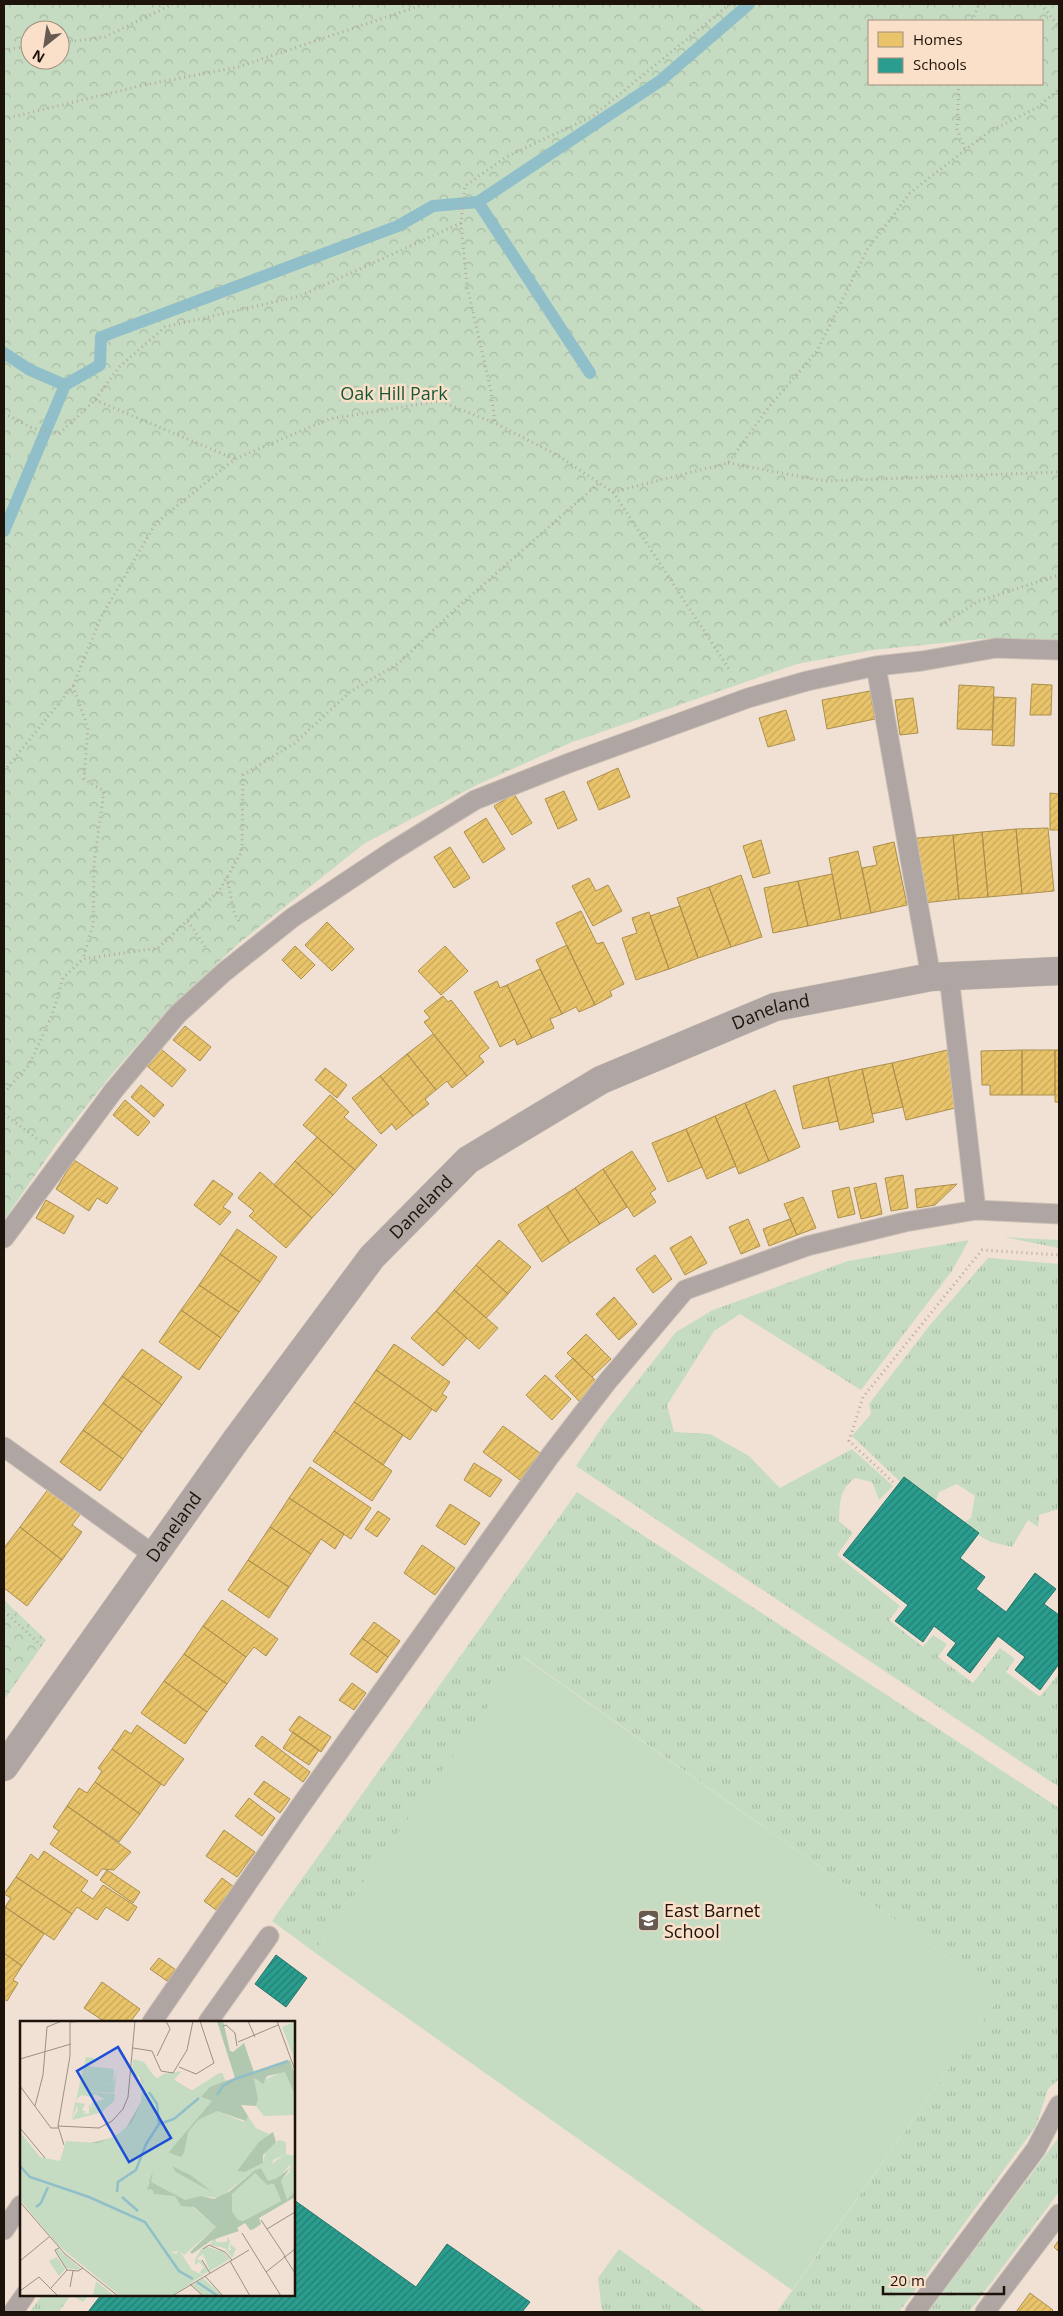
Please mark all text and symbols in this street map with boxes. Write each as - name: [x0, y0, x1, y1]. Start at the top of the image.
- north arrow: [20, 20, 70, 70]
- legend: [868, 20, 1043, 85]
- text: Homes: [913, 29, 963, 49]
- text: N: [29, 46, 48, 68]
- text: Schools: [913, 54, 967, 74]
- park label: Oak Hill Park: [340, 381, 448, 405]
- street label: Daneland: [728, 988, 812, 1035]
- street label: Daneland: [384, 1169, 458, 1244]
- street label: Daneland: [140, 1487, 206, 1567]
- place label: East Barnet School: [664, 1898, 760, 1943]
- school or university icon: East Barnet School: [636, 1909, 660, 1933]
- inset map: [20, 2021, 295, 2296]
- scale bar: [883, 2264, 1004, 2296]
- text: 20 m: [890, 2270, 925, 2290]

